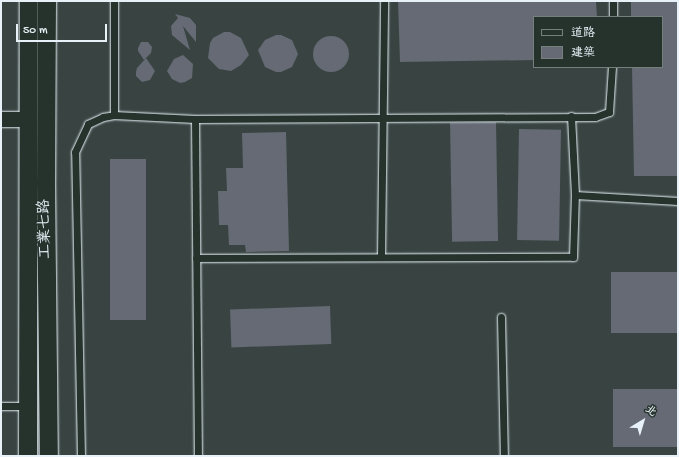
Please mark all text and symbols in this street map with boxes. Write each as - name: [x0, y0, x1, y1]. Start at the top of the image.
- scale bar: [18, 16, 109, 42]
- legend: [533, 16, 663, 68]
- text: 50 m: [23, 24, 48, 38]
- text: 道路: [571, 27, 595, 41]
- text: 建築: [571, 47, 595, 61]
- street label: 工業七路: [36, 199, 56, 259]
- north arrow: [623, 401, 663, 441]
- text: 北: [642, 403, 658, 420]

